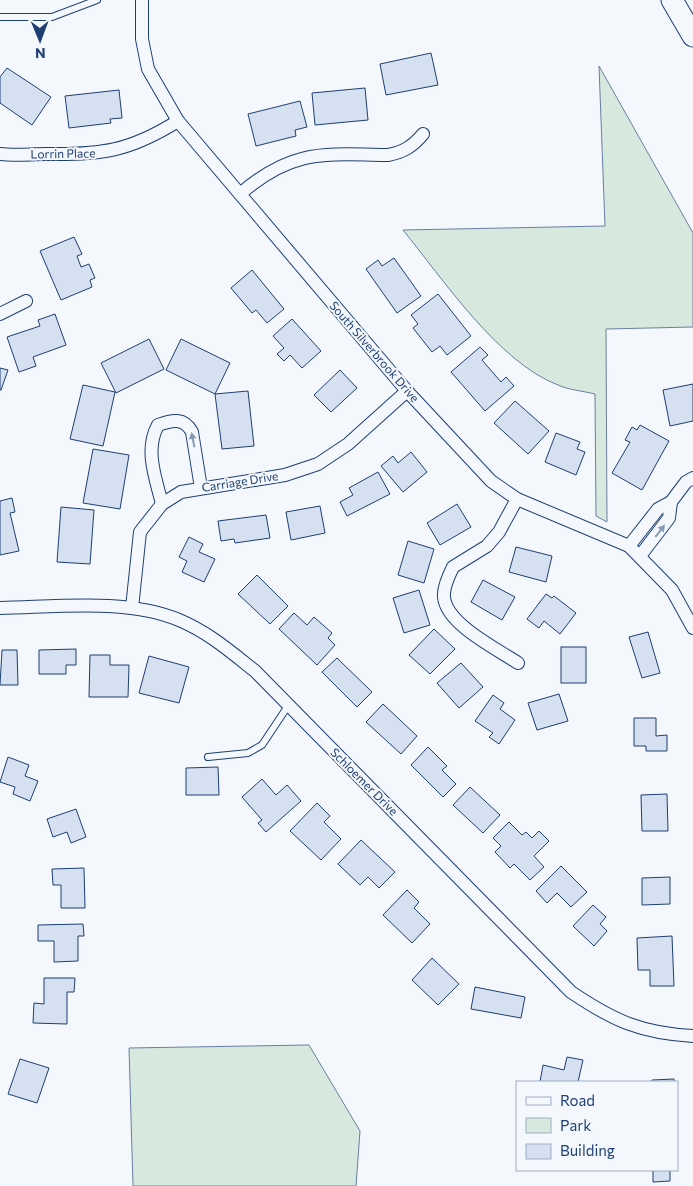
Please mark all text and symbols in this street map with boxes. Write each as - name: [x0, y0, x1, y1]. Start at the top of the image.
- north arrow: [15, 15, 65, 65]
- text: N: [35, 45, 46, 62]
- street label: Lorrin Place: [30, 145, 96, 161]
- street label: South Silverbrook Drive: [327, 298, 422, 405]
- one-way arrow: [188, 431, 196, 447]
- street label: Carriage Drive: [200, 468, 279, 494]
- one-way arrow: [654, 524, 665, 537]
- street label: Schloemer Drive: [328, 745, 401, 818]
- legend: [516, 1081, 678, 1171]
- text: Road: [560, 1091, 595, 1109]
- text: Park: [560, 1116, 591, 1134]
- text: Building: [560, 1141, 615, 1159]

